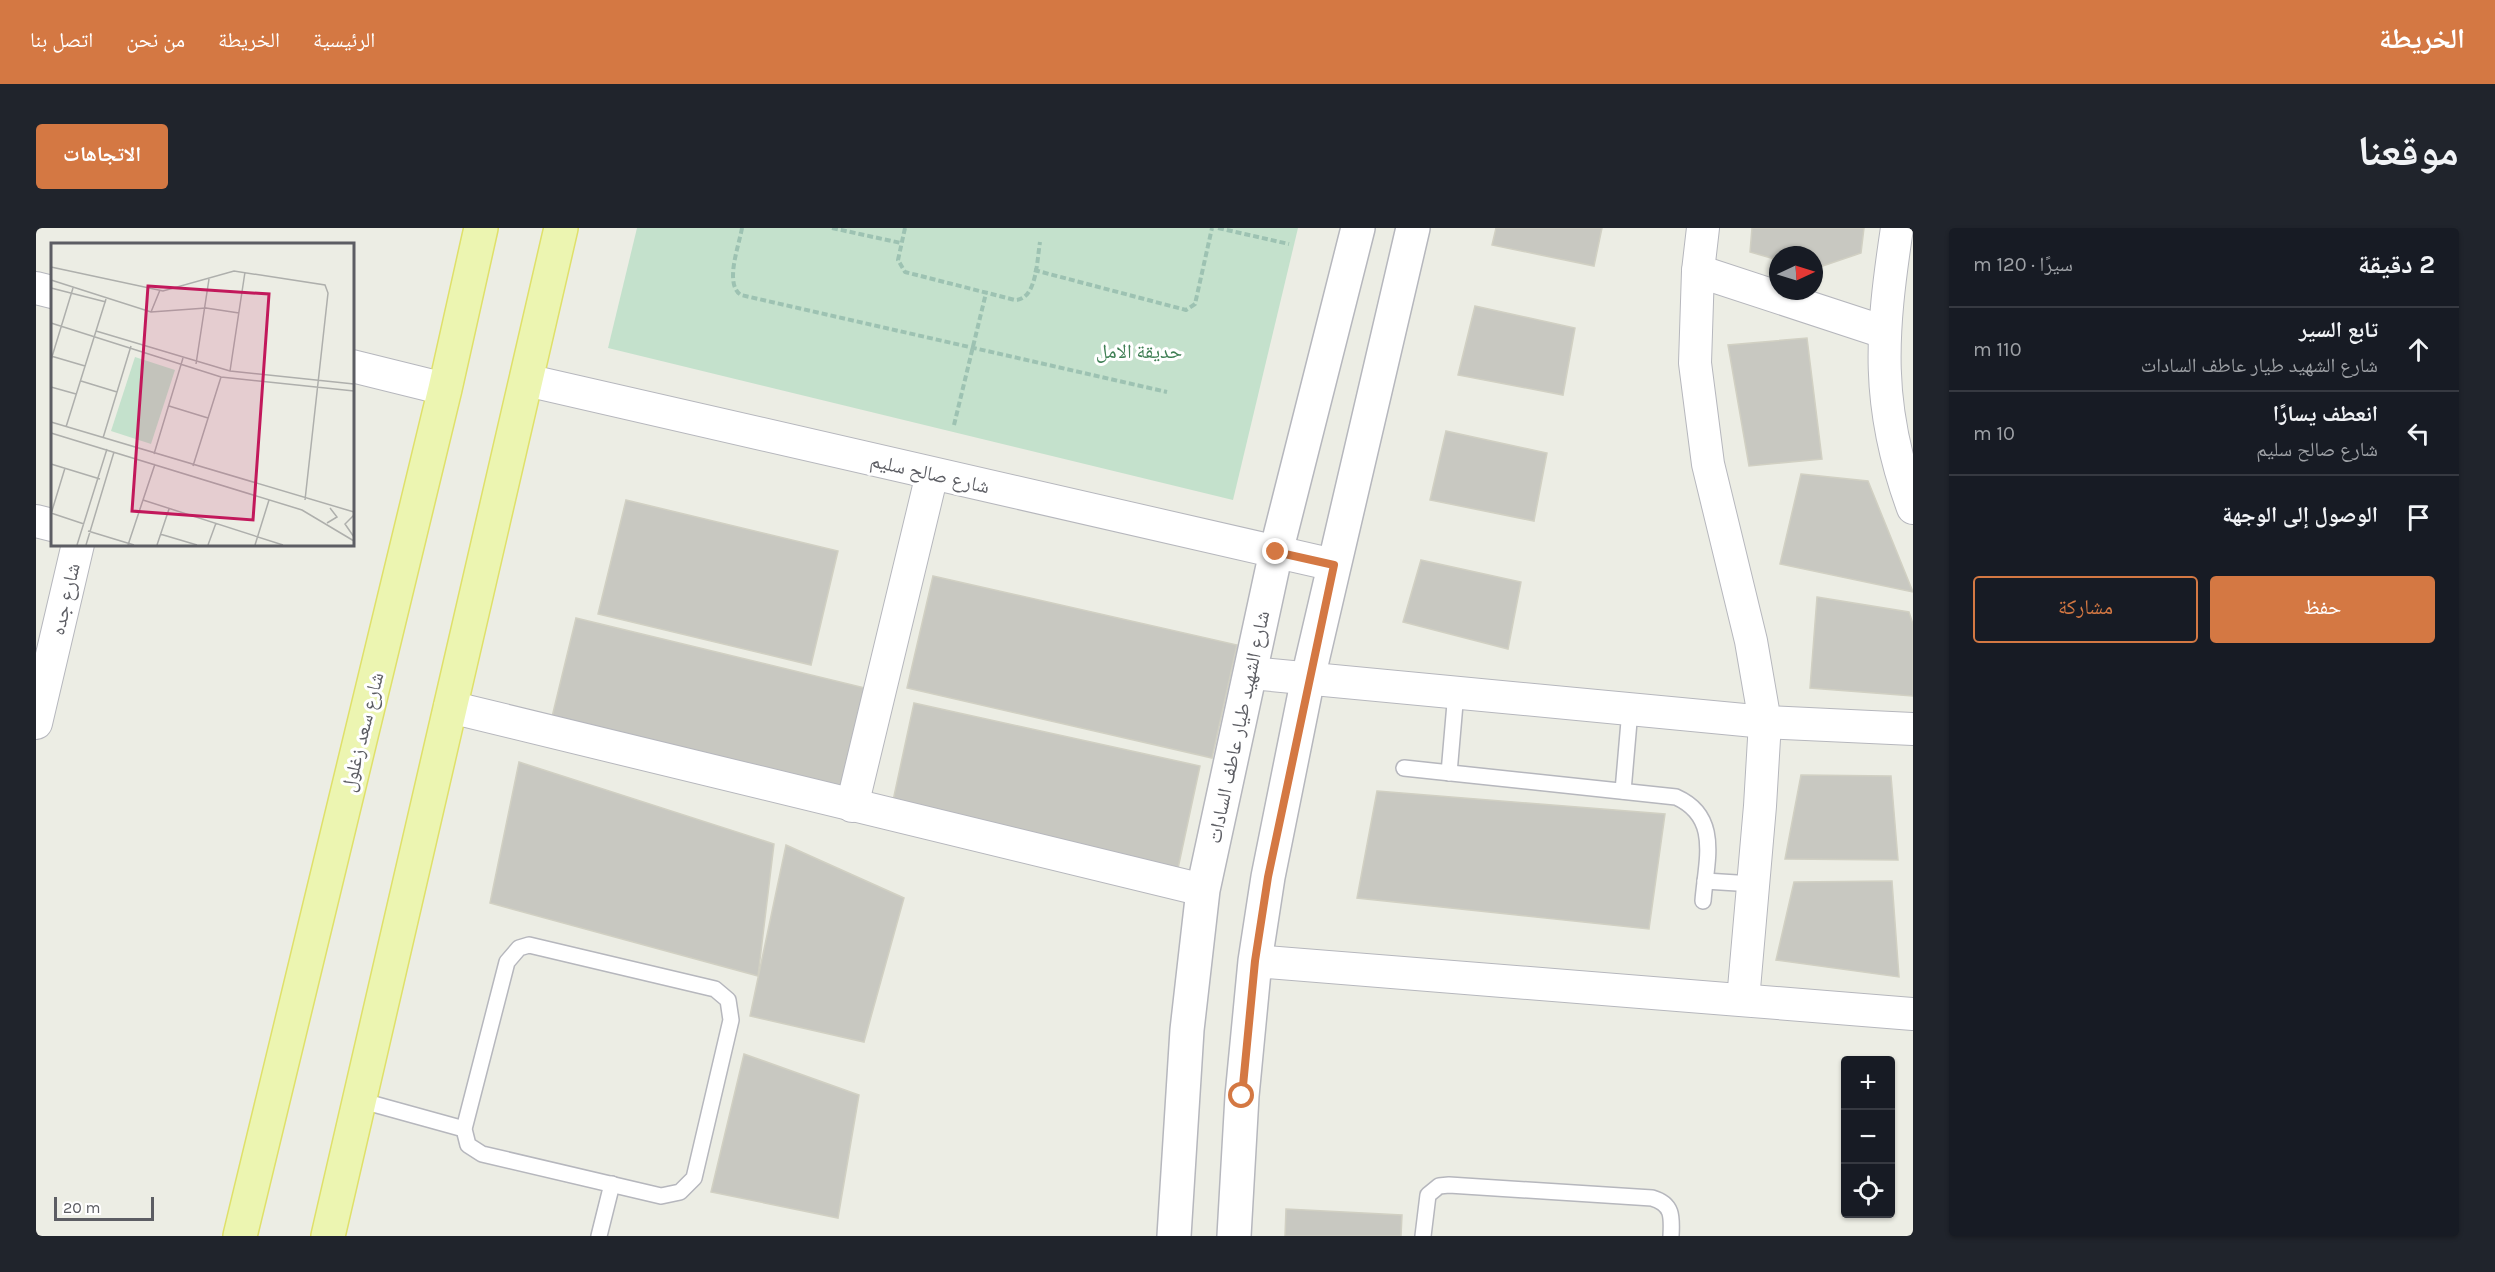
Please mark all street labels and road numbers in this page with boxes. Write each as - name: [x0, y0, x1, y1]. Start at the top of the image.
- street label: شارع صالح سليم: [868, 449, 992, 500]
- street label: شارع جده: [46, 561, 86, 638]
- street label: شارع الشهيد طيار عاطف السادات: [1203, 609, 1275, 846]
- street label: شارع سعد زغلول: [337, 670, 389, 795]

